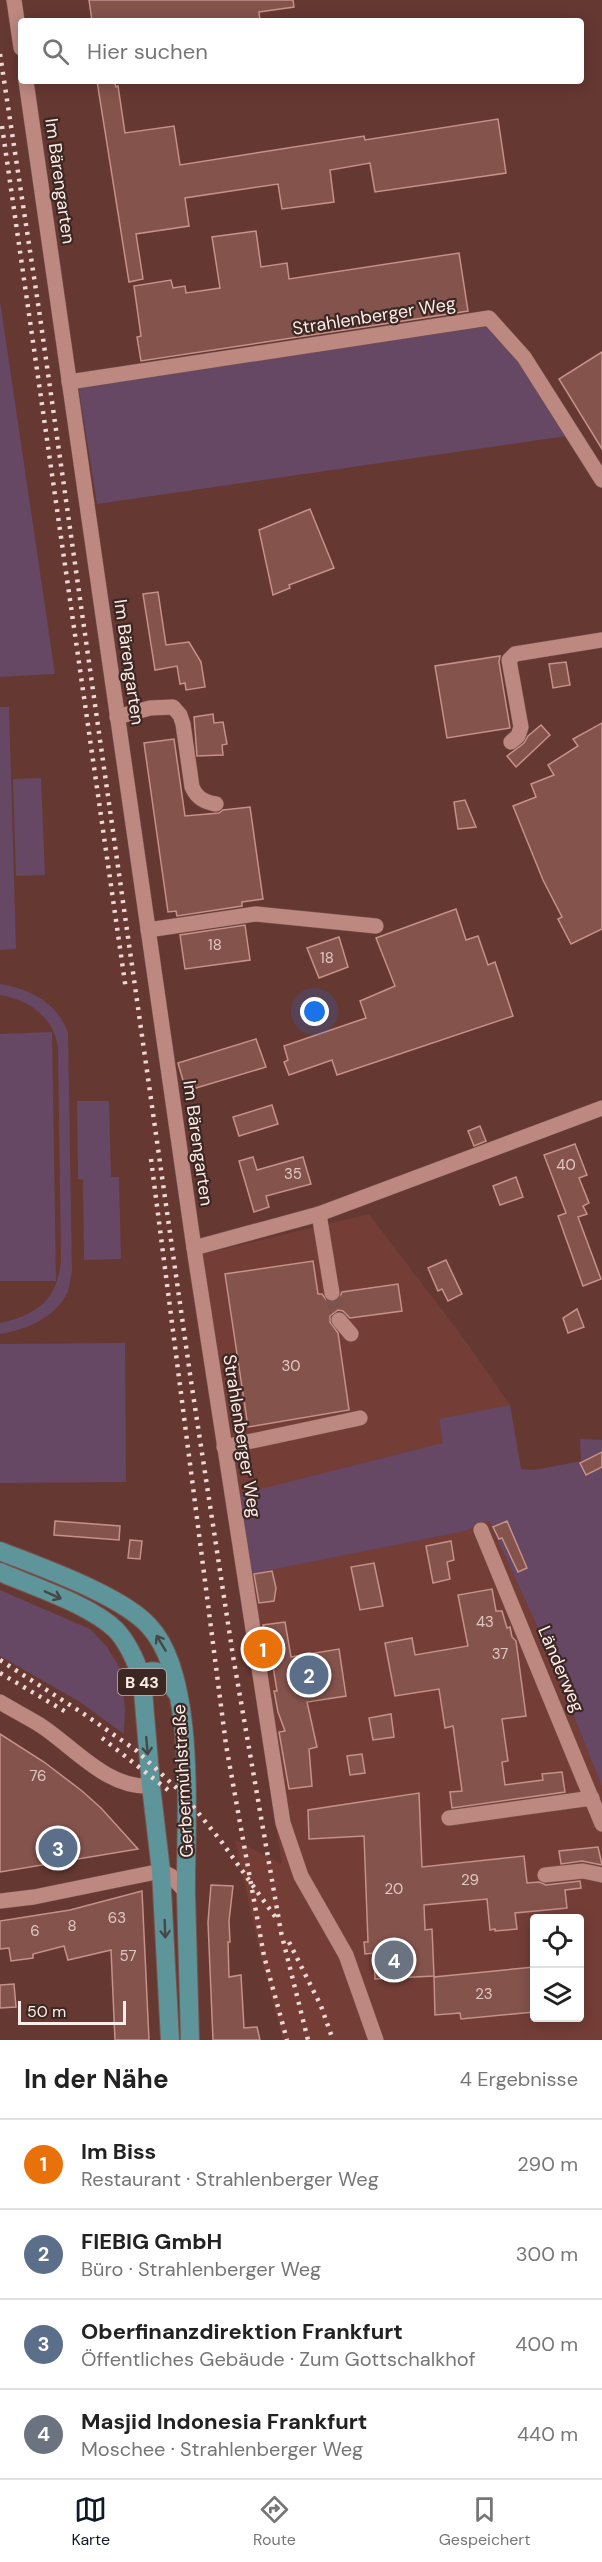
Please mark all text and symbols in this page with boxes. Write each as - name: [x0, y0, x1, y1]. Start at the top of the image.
- search box: [18, 18, 584, 84]
- icon: search: [39, 35, 72, 68]
- text: Hier suchen: [87, 37, 208, 66]
- street label: Im Bärengarten: [39, 117, 81, 245]
- street label: Strahlenberger Weg: [291, 291, 457, 341]
- street label: Im Bärengarten: [108, 598, 150, 726]
- house number: 18: [208, 935, 222, 955]
- house number: 18: [320, 948, 334, 968]
- your location: [300, 997, 329, 1026]
- street label: Im Bärengarten: [177, 1079, 219, 1207]
- house number: 40: [556, 1155, 576, 1175]
- house number: 35: [284, 1164, 302, 1184]
- street label: Strahlenberger Weg: [217, 1353, 267, 1519]
- house number: 30: [281, 1356, 301, 1376]
- one-way arrow: [44, 1590, 62, 1602]
- house number: 43: [476, 1612, 494, 1632]
- street label: Länderweg: [532, 1622, 590, 1716]
- pin: 1: [244, 1626, 282, 1672]
- one-way arrow: [155, 1635, 168, 1652]
- house number: 37: [492, 1644, 508, 1664]
- pin: 2: [290, 1652, 328, 1698]
- road number: B 43: [118, 1669, 166, 1695]
- street label: Gerbermühlstraße: [167, 1704, 199, 1858]
- one-way arrow: [142, 1735, 153, 1755]
- house number: 76: [29, 1766, 47, 1786]
- pin: 3: [38, 1826, 78, 1870]
- house number: 29: [461, 1870, 479, 1890]
- house number: 20: [385, 1879, 403, 1899]
- house number: 63: [108, 1908, 126, 1928]
- map controls: [530, 1914, 584, 2022]
- button: locate: [530, 1914, 584, 1968]
- house number: 8: [67, 1916, 77, 1936]
- one-way arrow: [159, 1919, 170, 1939]
- house number: 6: [30, 1921, 40, 1941]
- pin: 4: [374, 1938, 414, 1982]
- house number: 57: [120, 1946, 136, 1966]
- button: layers: [530, 1968, 584, 2022]
- house number: 23: [475, 1984, 493, 2004]
- scale bar: [18, 1998, 126, 2026]
- text: 50 m: [27, 2001, 66, 2022]
- text: In der Nähe: [24, 2062, 169, 2096]
- text: 4 Ergebnisse: [460, 2066, 578, 2092]
- text: Im Biss: [81, 2137, 156, 2166]
- text: 1: [40, 2151, 47, 2177]
- text: 290 m: [517, 2151, 578, 2177]
- text: Restaurant · Strahlenberger Weg: [81, 2166, 379, 2192]
- text: FIEBIG GmbH: [81, 2227, 222, 2256]
- text: 2: [38, 2241, 49, 2267]
- text: 300 m: [516, 2241, 578, 2267]
- text: Büro · Strahlenberger Weg: [81, 2256, 321, 2282]
- text: Oberfinanzdirektion Frankfurt: [81, 2317, 403, 2346]
- text: 3: [37, 2331, 50, 2357]
- text: 400 m: [515, 2331, 578, 2357]
- text: Öffentliches Gebäude · Zum Gottschalkhof: [81, 2346, 475, 2372]
- text: Masjid Indonesia Frankfurt: [81, 2407, 367, 2436]
- text: 4: [37, 2421, 50, 2447]
- text: 440 m: [517, 2421, 578, 2447]
- text: Moschee · Strahlenberger Weg: [81, 2436, 363, 2462]
- tab: Karte: [71, 2493, 110, 2550]
- tab: Route: [253, 2493, 296, 2550]
- tab: Gespeichert: [439, 2493, 531, 2550]

